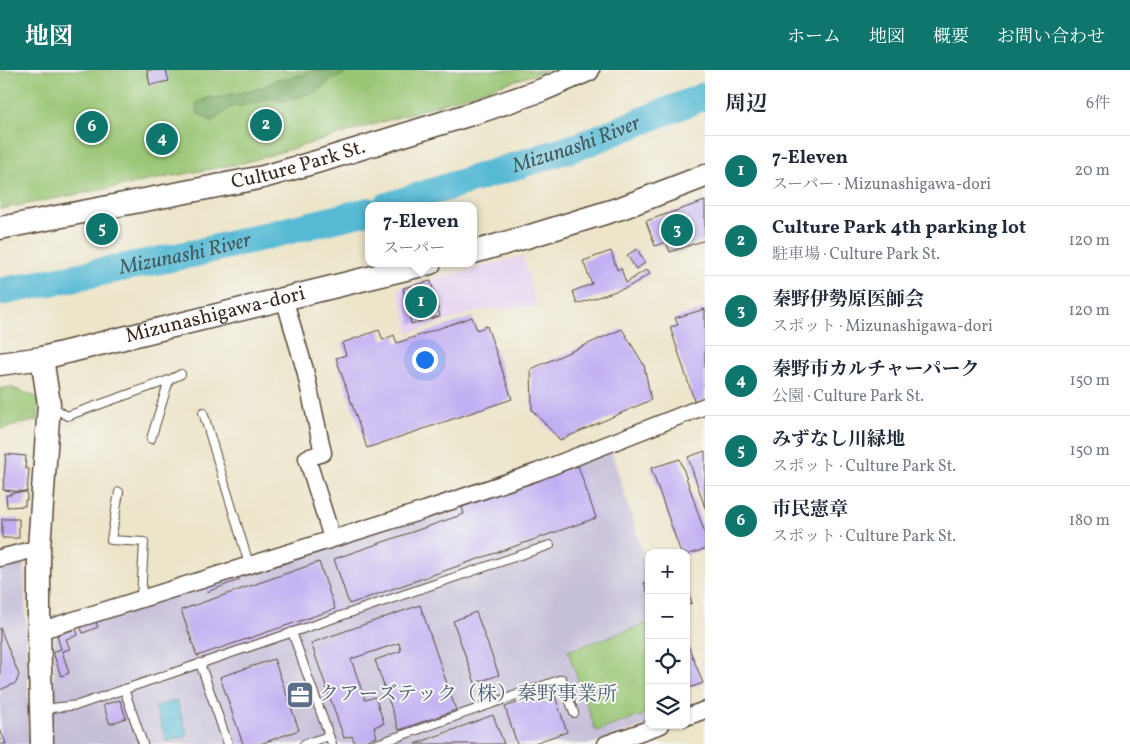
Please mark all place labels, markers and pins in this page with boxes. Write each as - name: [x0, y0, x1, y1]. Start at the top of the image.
- pin: 2: [250, 106, 282, 144]
- pin: 6: [76, 108, 108, 146]
- pin: 4: [146, 120, 178, 158]
- pin: 5: [86, 210, 118, 248]
- pin: 3: [661, 211, 693, 249]
- pin: 1: [405, 283, 437, 321]
- office icon: クアーズテック（株）秦野事業所: [285, 680, 315, 710]
- place label: クアーズテック（株）秦野事業所: [319, 681, 617, 709]

